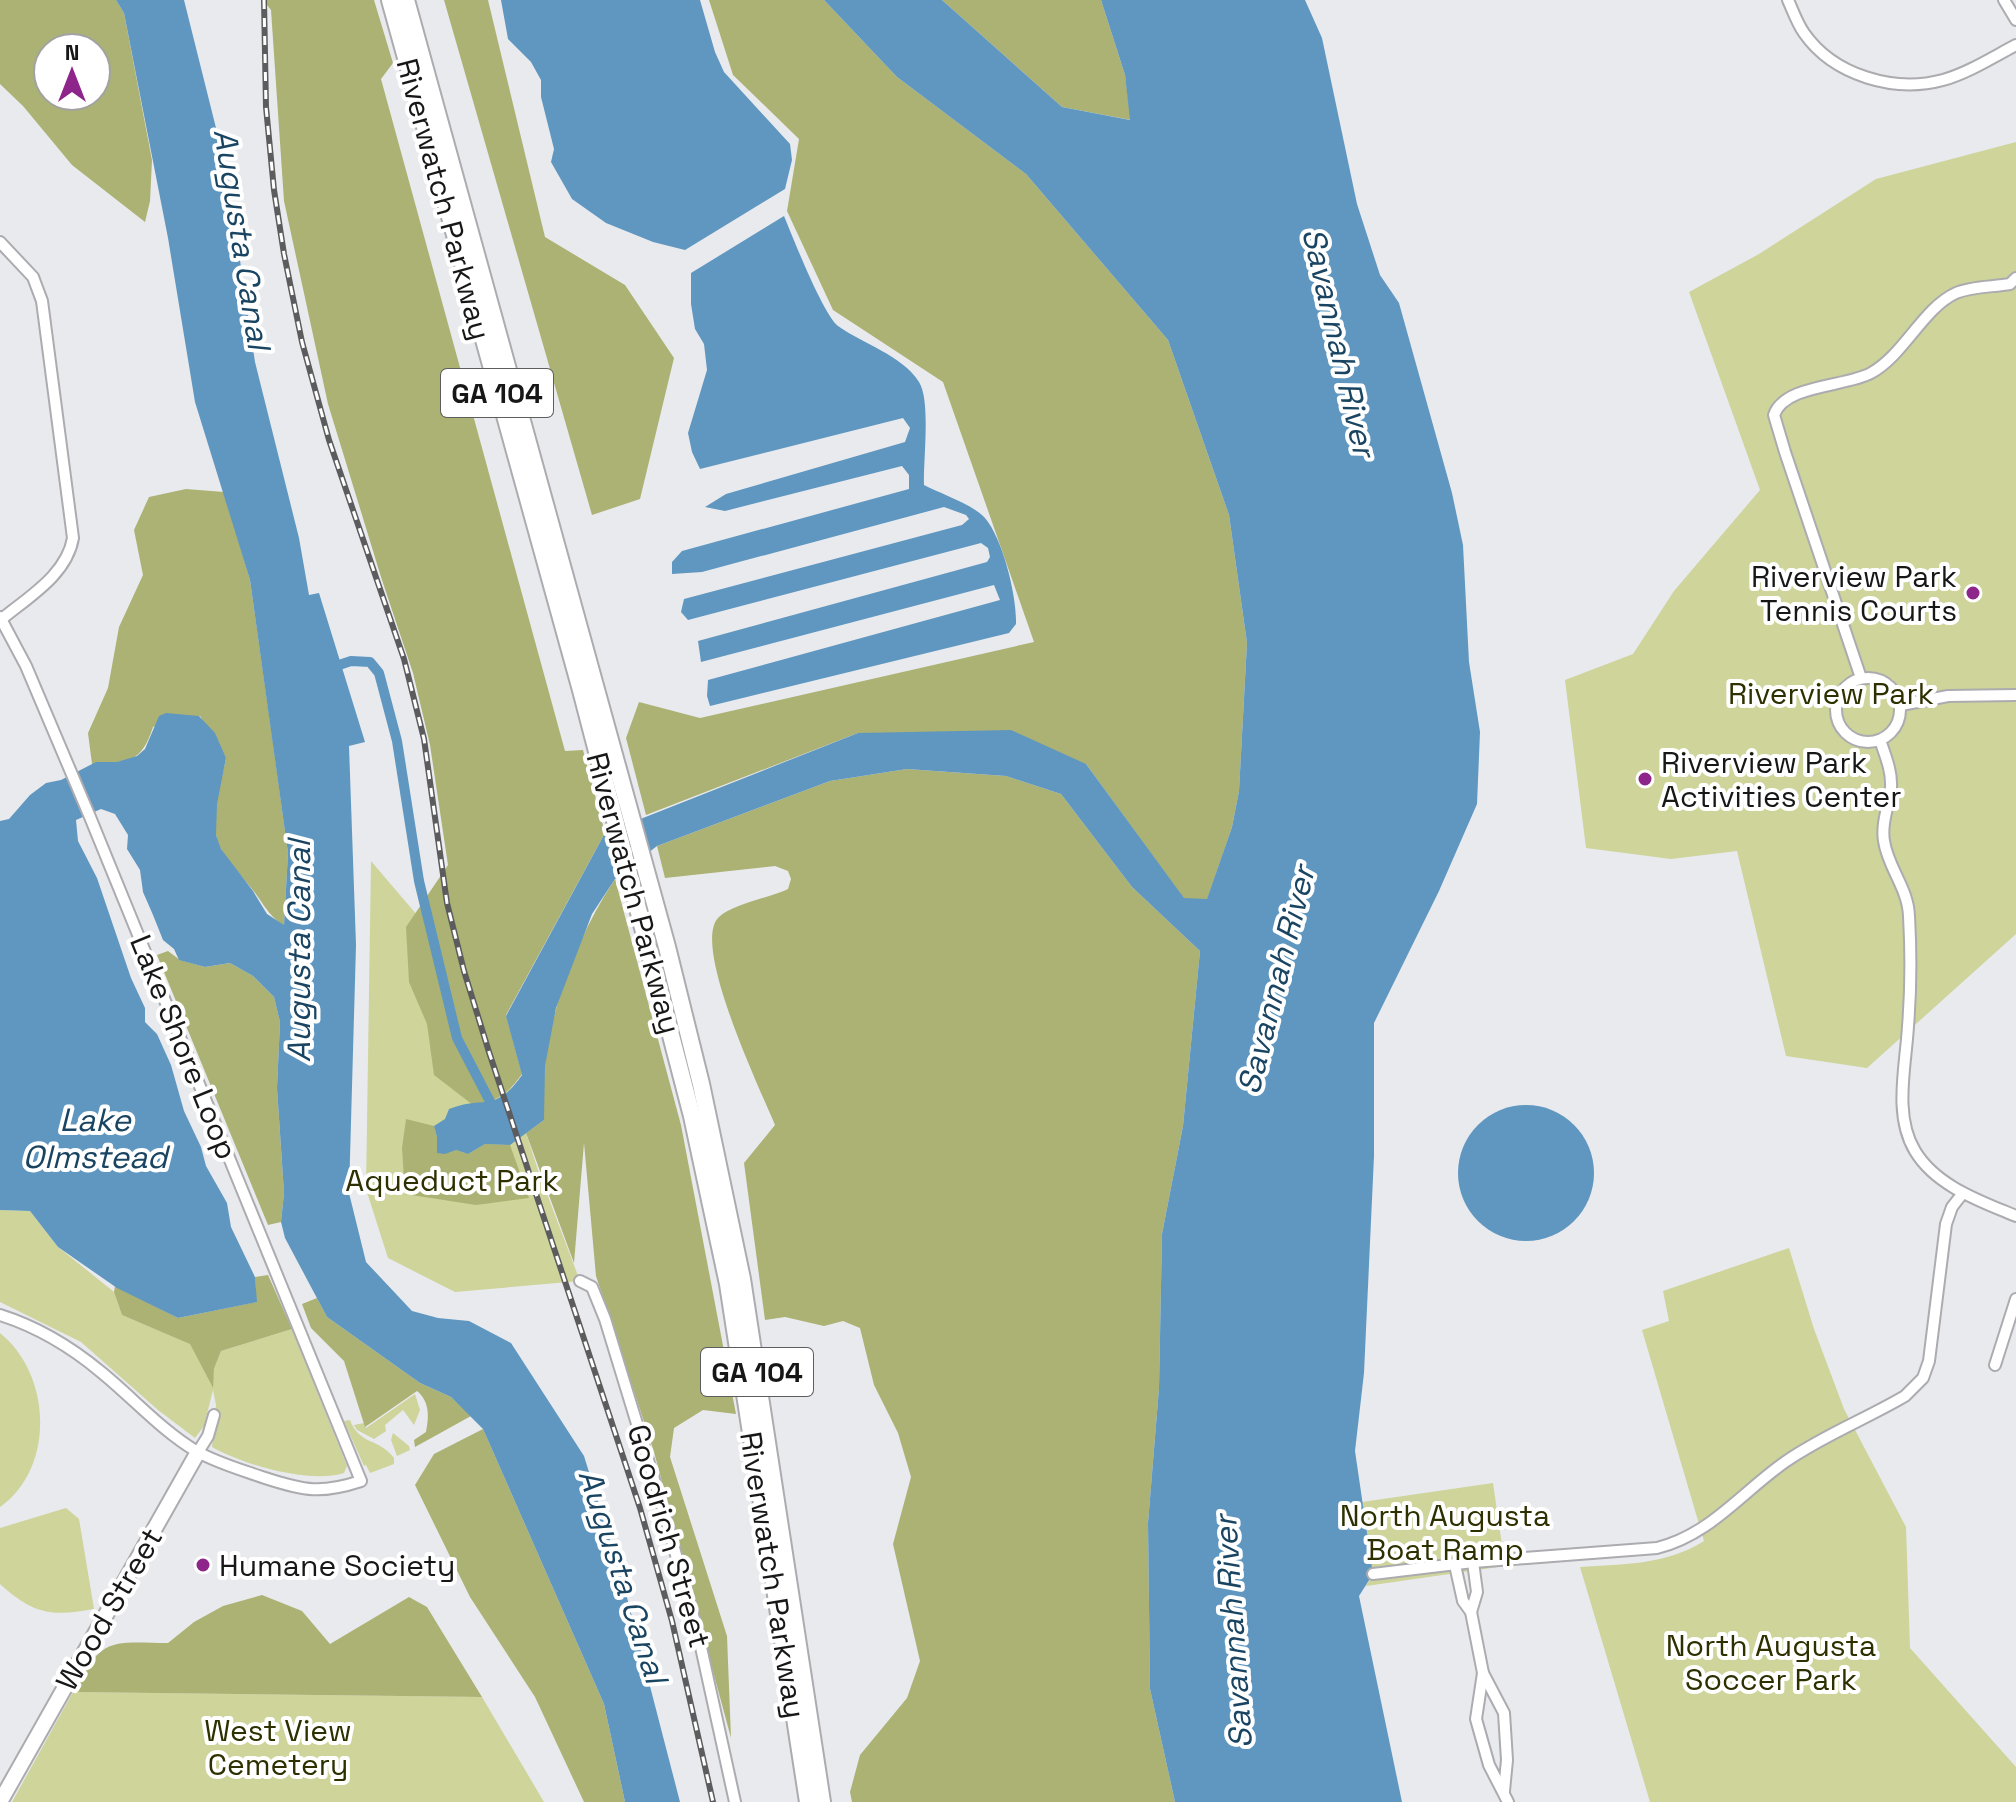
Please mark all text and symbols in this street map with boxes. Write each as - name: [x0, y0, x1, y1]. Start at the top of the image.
- north arrow: [32, 32, 112, 112]
- text: N: [65, 38, 79, 66]
- street label: Riverwatch Parkway: [388, 54, 500, 344]
- water label: Augusta Canal: [205, 126, 280, 355]
- water label: Savannah River: [1293, 224, 1385, 463]
- road number: GA 104: [441, 369, 553, 417]
- place label: Riverview Park Tennis Courts: [1751, 557, 1957, 630]
- marker: Riverview Park Tennis Courts: [1964, 584, 1982, 602]
- park label: Riverview Park: [1728, 674, 1934, 713]
- place label: Riverview Park Activities Center: [1661, 743, 1902, 816]
- street label: Riverwatch Parkway: [578, 748, 690, 1038]
- marker: Riverview Park Activities Center: [1636, 770, 1654, 788]
- water label: Augusta Canal: [279, 837, 319, 1062]
- water label: Savannah River: [1228, 859, 1324, 1098]
- street label: Lake Shore Loop: [121, 929, 247, 1165]
- water label: Lake Olmstead: [23, 1100, 171, 1177]
- park label: Aqueduct Park: [345, 1161, 559, 1200]
- road number: GA 104: [701, 1348, 813, 1396]
- street label: Goodrich Street: [618, 1420, 720, 1652]
- street label: Riverwatch Parkway: [731, 1429, 815, 1721]
- water label: Augusta Canal: [570, 1464, 677, 1691]
- park label: North Augusta Boat Ramp: [1340, 1496, 1550, 1569]
- water label: Savannah River: [1205, 1511, 1261, 1750]
- street label: Wood Street: [47, 1521, 171, 1697]
- place label: Humane Society: [219, 1546, 455, 1585]
- marker: Humane Society: [194, 1556, 212, 1574]
- park label: North Augusta Soccer Park: [1666, 1626, 1876, 1699]
- park label: West View Cemetery: [204, 1711, 352, 1784]

